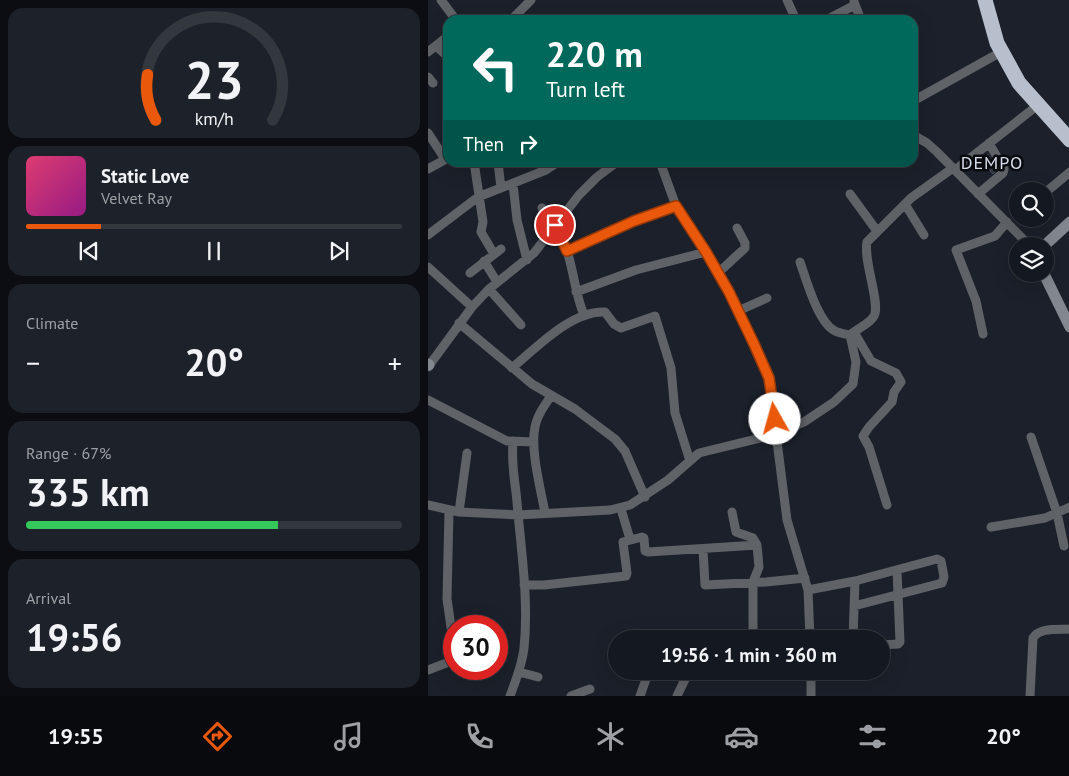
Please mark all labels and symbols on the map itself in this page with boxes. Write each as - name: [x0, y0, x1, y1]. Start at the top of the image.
- district label: DEMPO: [961, 151, 1023, 174]
- pin: [534, 204, 576, 246]
- position arrow: [748, 392, 800, 444]
- speed limit sign: 30: [443, 615, 508, 680]

